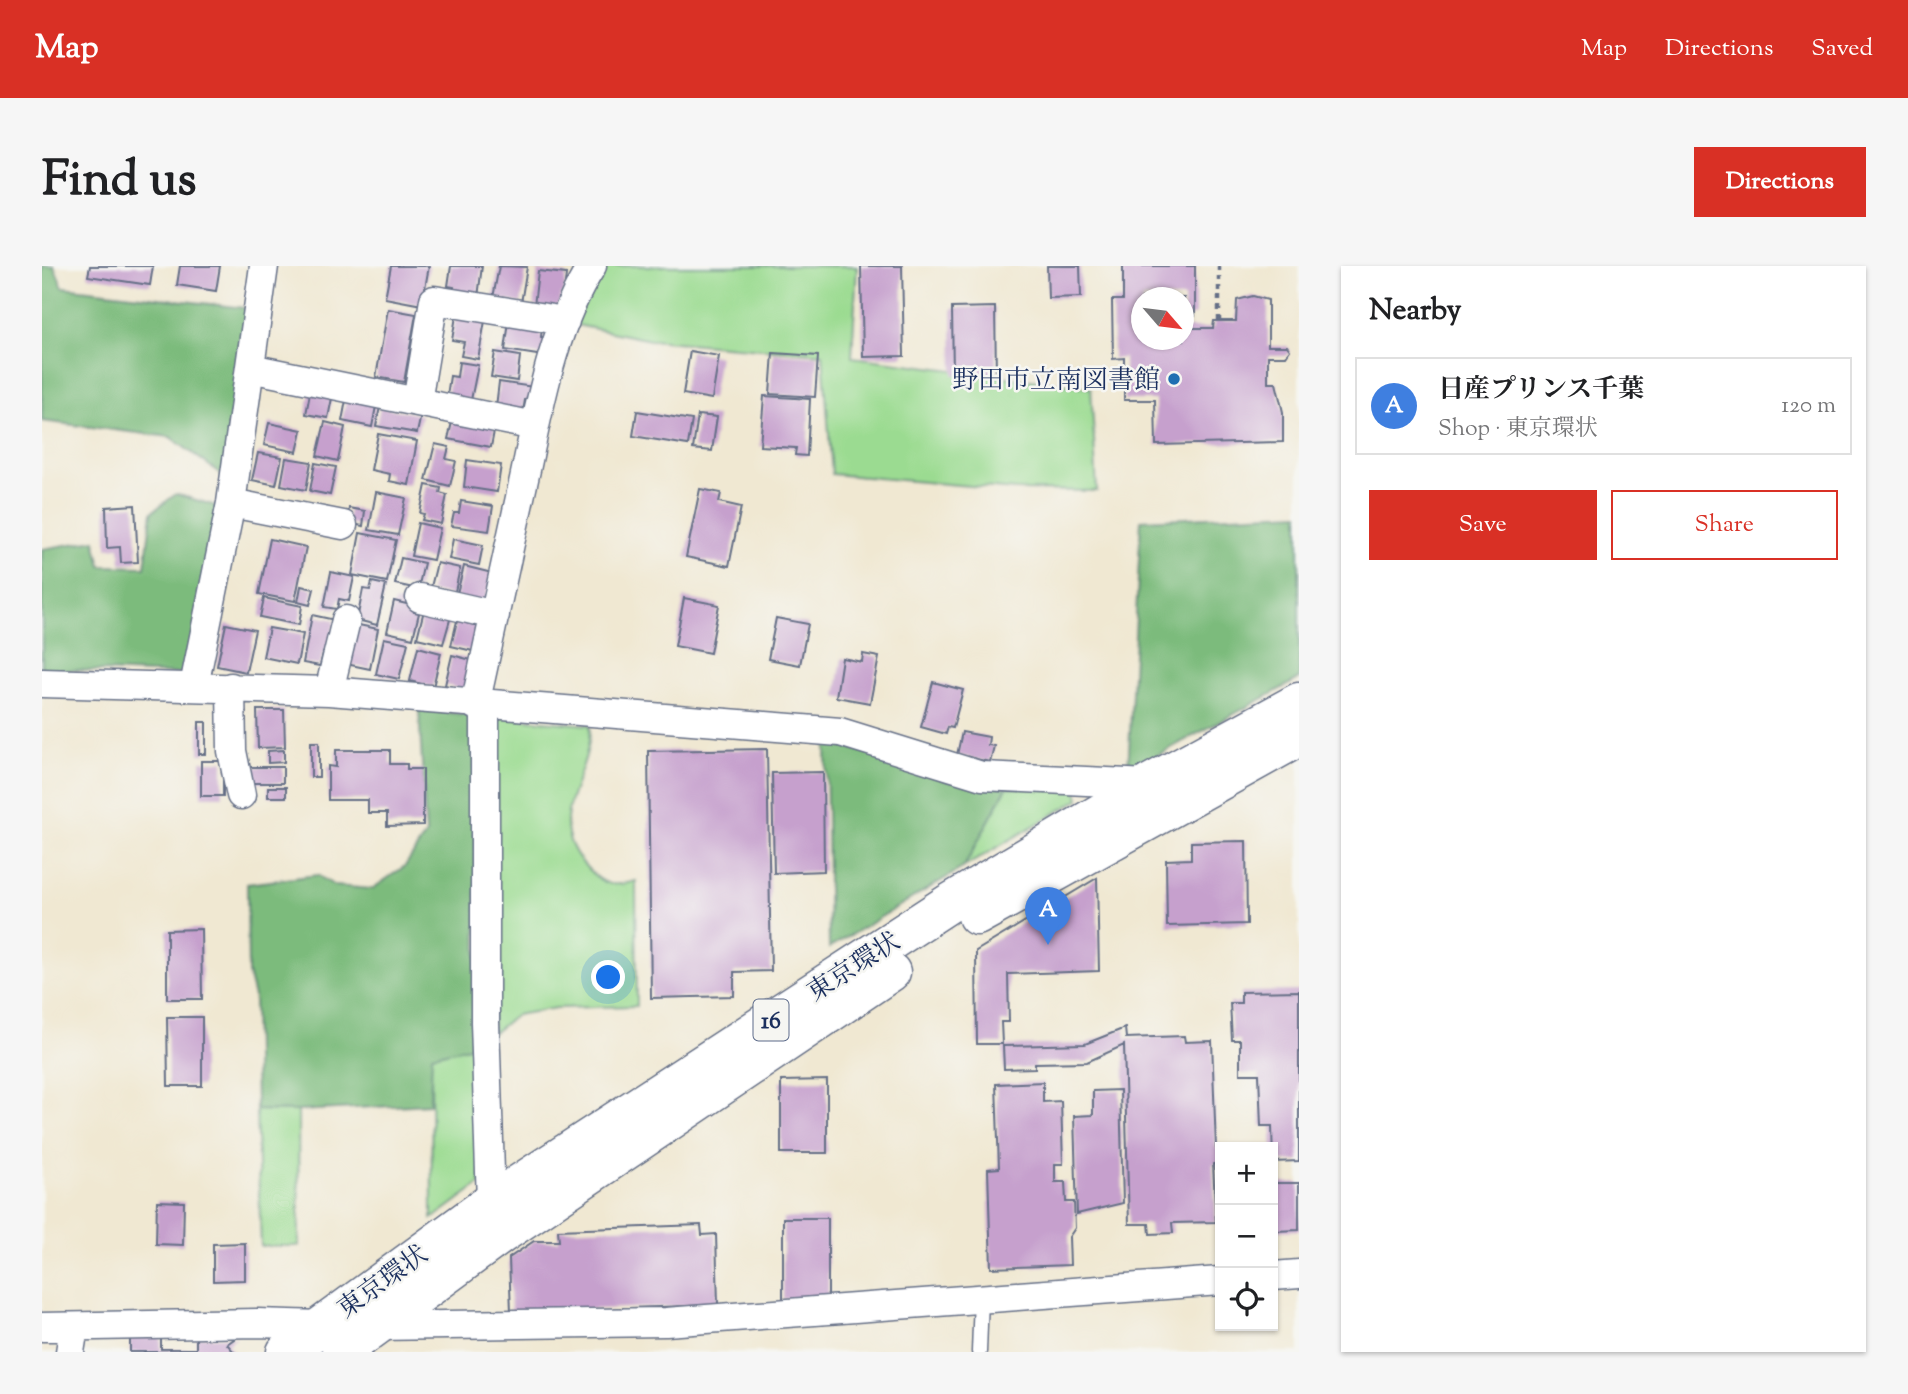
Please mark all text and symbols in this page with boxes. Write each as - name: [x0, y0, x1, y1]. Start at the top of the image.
- text: Map: [35, 25, 99, 73]
- text: Map: [1581, 32, 1627, 66]
- text: Directions: [1665, 32, 1773, 66]
- text: Saved: [1811, 32, 1873, 66]
- text: Find us: [42, 147, 196, 217]
- button: Directions: [1694, 147, 1866, 217]
- north arrow: [1131, 287, 1194, 350]
- text: Nearby: [1369, 290, 1461, 333]
- place label: 野田市立南図書館: [952, 363, 1160, 400]
- marker: 野田市立南図書館: [1166, 371, 1182, 387]
- text: 日産プリンス千葉: [1438, 372, 1644, 409]
- text: A: [1385, 390, 1403, 423]
- text: 120 m: [1781, 390, 1836, 423]
- text: Shop · 東京環状: [1438, 413, 1598, 446]
- button: Save: [1369, 490, 1597, 560]
- button: Share: [1611, 490, 1838, 560]
- pin: A: [1025, 887, 1071, 945]
- street label: 東京環状: [801, 924, 908, 1012]
- your location: [591, 960, 625, 994]
- road number: 16: [754, 1000, 788, 1040]
- map controls: [1215, 1142, 1278, 1331]
- button: +: [1215, 1142, 1278, 1205]
- button: −: [1215, 1205, 1278, 1268]
- street label: 東京環状: [331, 1237, 436, 1329]
- button: locate: [1215, 1268, 1278, 1331]

